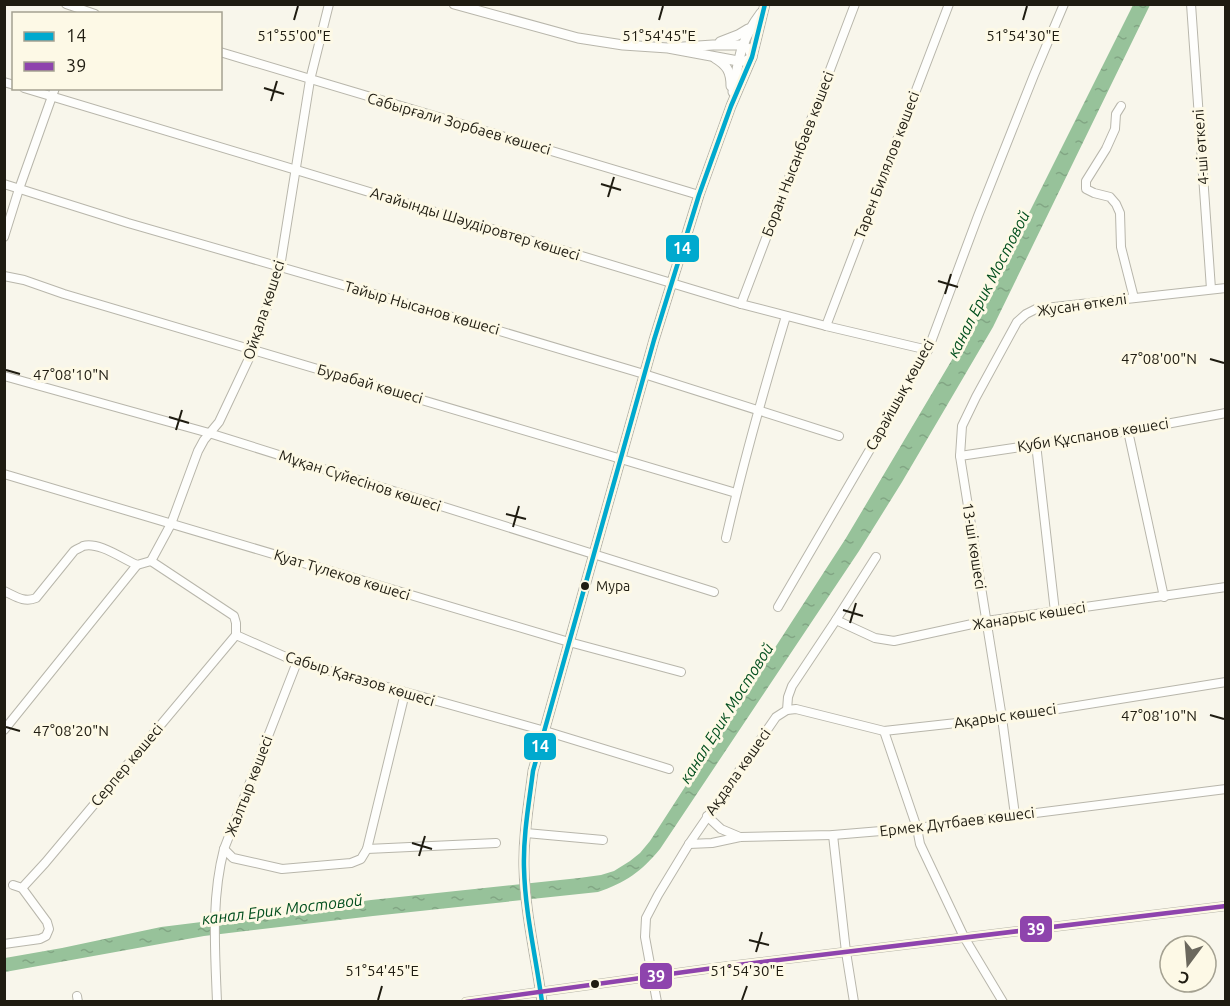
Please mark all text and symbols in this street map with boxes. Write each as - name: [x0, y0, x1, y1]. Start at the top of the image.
- legend: [12, 12, 222, 90]
- text: 14: [66, 25, 86, 45]
- text: 51°55'00"E: [257, 27, 331, 44]
- text: 51°54'45"E: [622, 27, 696, 44]
- text: 51°54'30"E: [986, 27, 1060, 44]
- text: 39: [66, 55, 86, 75]
- street label: Боран Нысанбаев көшесі: [758, 69, 837, 239]
- street label: Сабырғали Зорбаев көшесі: [365, 89, 553, 158]
- street label: Тарен Билялов көшесі: [851, 89, 922, 241]
- street label: 4-шi өткелi: [1189, 109, 1212, 185]
- street label: Агайынды Шәудіровтер көшесi: [368, 183, 582, 264]
- water label: канал Ерик Мостовой: [943, 208, 1033, 360]
- line badge: 14: [665, 234, 700, 263]
- text: 14: [673, 239, 691, 257]
- street label: Ойқала көшесі: [239, 258, 288, 362]
- street label: Тайыр Нысанов көшесi: [343, 277, 502, 338]
- street label: Жусан өткелі: [1036, 290, 1128, 319]
- street label: Сарайшық көшесі: [862, 336, 937, 453]
- text: 47°08'00"N: [1121, 350, 1197, 367]
- street label: Бурабай көшесi: [315, 360, 425, 407]
- text: 47°08'10"N: [33, 366, 109, 383]
- street label: Куби Құспанов көшесi: [1016, 414, 1170, 455]
- street label: Мұқан Сүйесінов көшесі: [277, 446, 443, 515]
- street label: 13-ші көшесi: [959, 501, 990, 591]
- street label: Қуат Түлеков көшесі: [272, 546, 412, 603]
- place label: Мура: [596, 578, 630, 594]
- marker: Мура: [579, 580, 591, 592]
- street label: Жанарыс көшесі: [971, 598, 1087, 633]
- water label: канал Ерик Мостовой: [676, 639, 777, 786]
- street label: Сабыр Қағазов көшесі: [283, 648, 437, 709]
- street label: Ақарыс көшесi: [953, 700, 1057, 731]
- text: 47°08'10"N: [1121, 707, 1197, 724]
- street label: Серпер көшесі: [87, 720, 166, 809]
- text: 47°08'20"N: [33, 722, 109, 739]
- street label: Ақдала көшесі: [701, 725, 774, 818]
- line badge: 14: [523, 732, 557, 761]
- street label: Жалтыр көшесі: [221, 733, 276, 839]
- text: 14: [531, 737, 549, 755]
- street label: Ермек Дүтбаев көшесi: [878, 804, 1035, 839]
- water label: канал Ерик Мостовой: [201, 890, 364, 928]
- line badge: 39: [1019, 915, 1053, 943]
- text: 39: [1027, 920, 1045, 938]
- north arrow: [1158, 934, 1218, 994]
- text: 51°54'45"E: [345, 962, 419, 979]
- line badge: 39: [639, 962, 673, 990]
- text: 51°54'30"E: [710, 962, 784, 979]
- text: 39: [647, 967, 665, 985]
- text: С: [1176, 968, 1191, 988]
- unlabelled marker: [589, 978, 601, 990]

